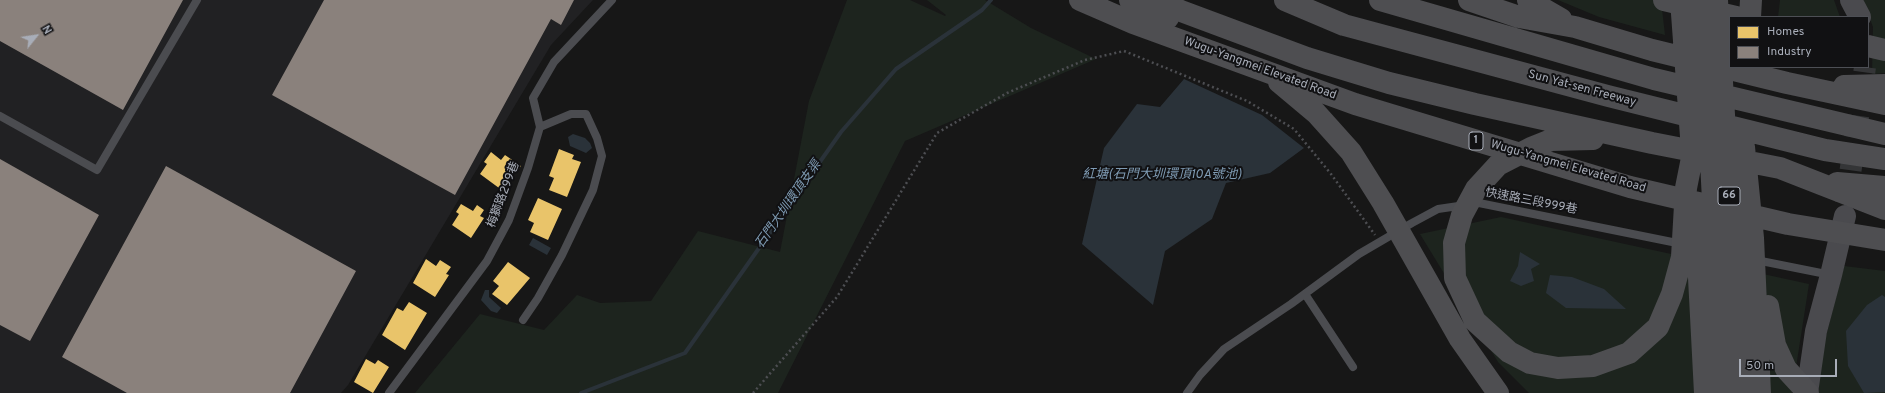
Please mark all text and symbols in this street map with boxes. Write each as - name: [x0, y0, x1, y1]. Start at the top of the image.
- north arrow: [16, 16, 56, 56]
- legend: [1729, 16, 1869, 68]
- text: N: [38, 23, 54, 37]
- text: Homes: [1767, 24, 1804, 40]
- street label: Wugu-Yangmei Elevated Road: [1182, 35, 1338, 103]
- text: Industry: [1767, 44, 1812, 60]
- street label: Sun Yat-sen Freeway: [1526, 68, 1638, 110]
- road number: 1: [1469, 132, 1483, 150]
- street label: Wugu-Yangmei Elevated Road: [1489, 138, 1647, 196]
- water label: 石門大圳環頂支渠: [753, 158, 825, 252]
- street label: 梅獅路299巷: [485, 160, 523, 230]
- water label: 紅塘(石門大圳環頂10A號池): [1082, 167, 1242, 183]
- street label: 快速路三段999巷: [1484, 186, 1578, 218]
- road number: 66: [1718, 187, 1740, 205]
- scale bar: [1741, 351, 1839, 377]
- text: 50 m: [1746, 358, 1774, 374]

